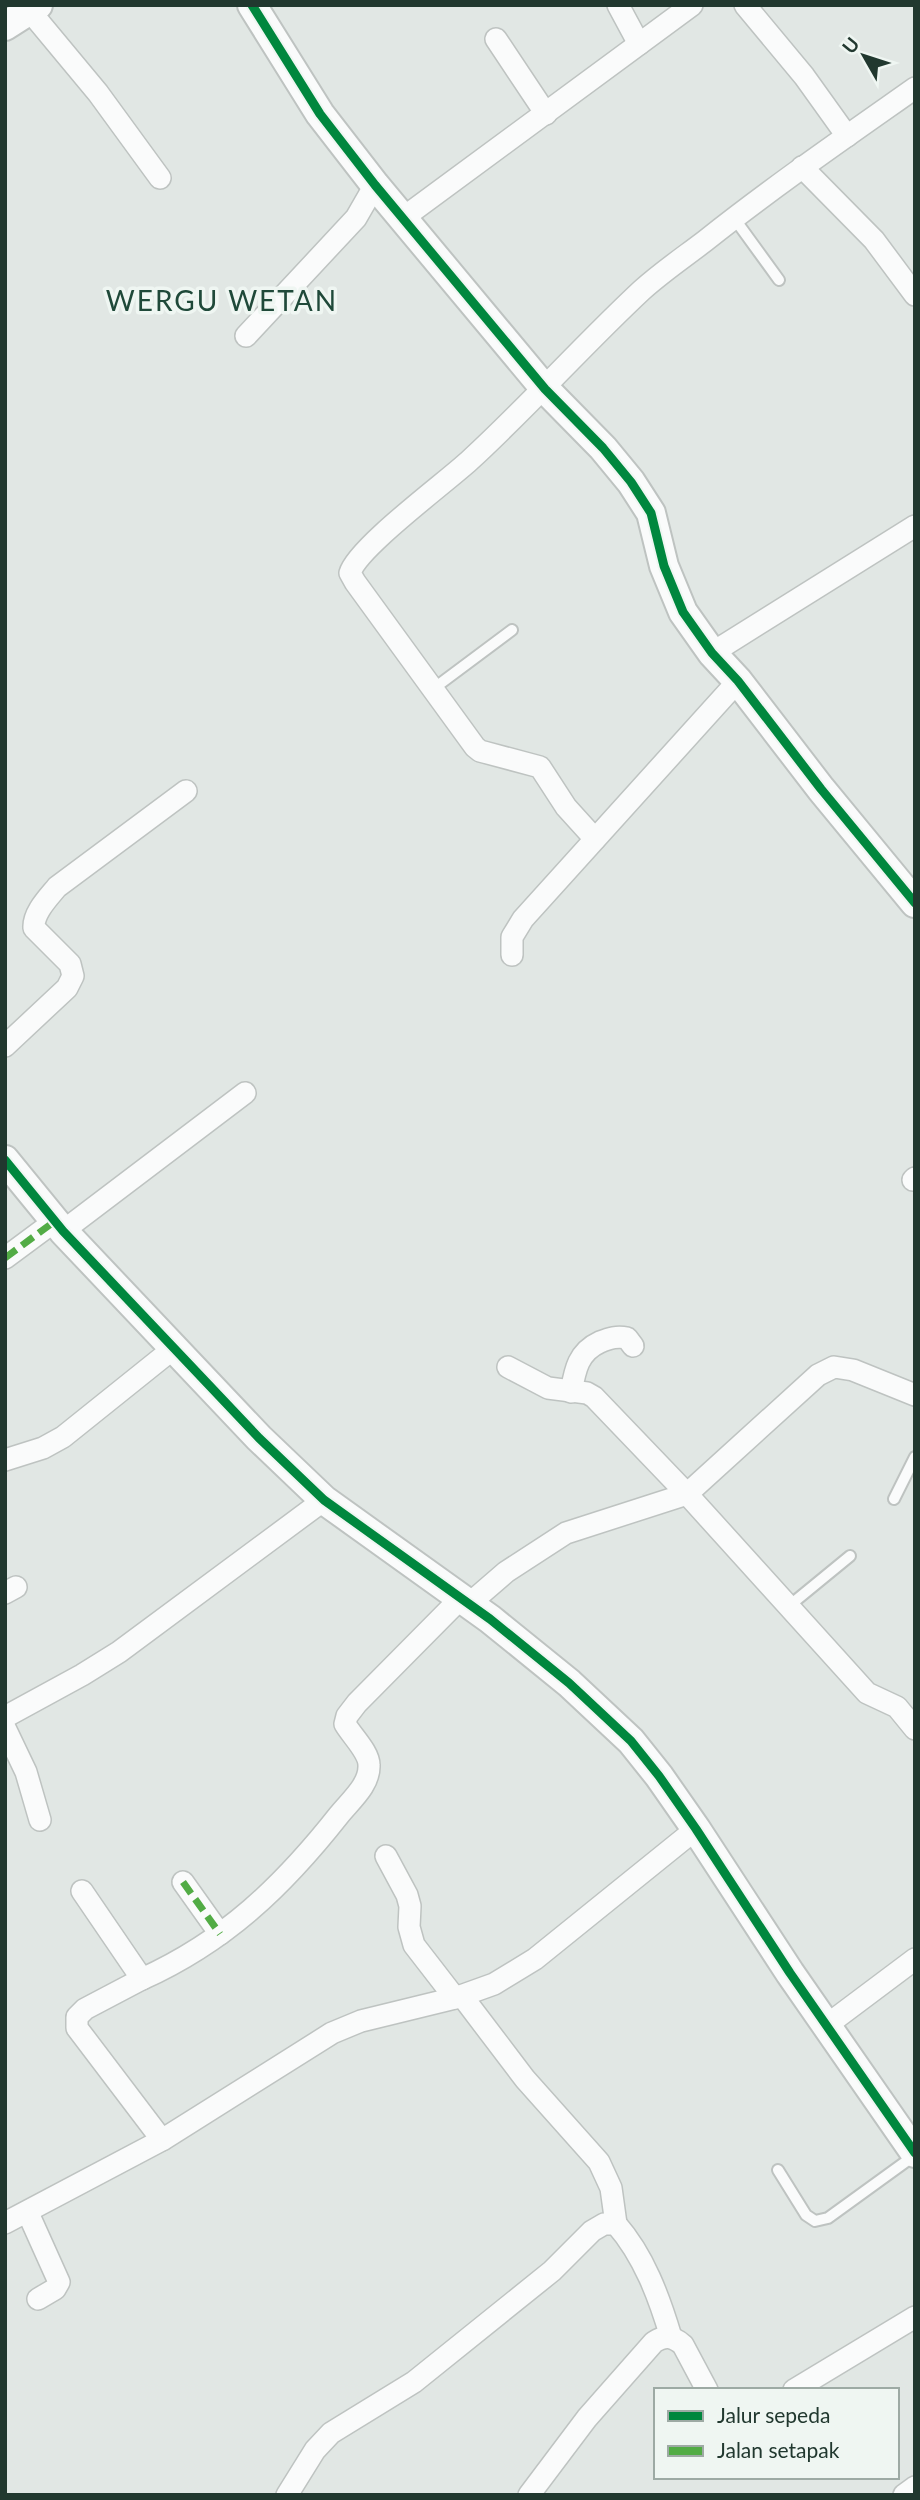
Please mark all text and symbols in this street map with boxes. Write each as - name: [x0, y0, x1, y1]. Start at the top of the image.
- north arrow: [829, 21, 899, 91]
- text: U: [837, 32, 864, 58]
- district label: WERGU WETAN: [106, 283, 338, 317]
- legend: [654, 2388, 899, 2479]
- text: Jalur sepeda: [717, 2402, 830, 2427]
- text: Jalan setapak: [717, 2437, 840, 2462]

